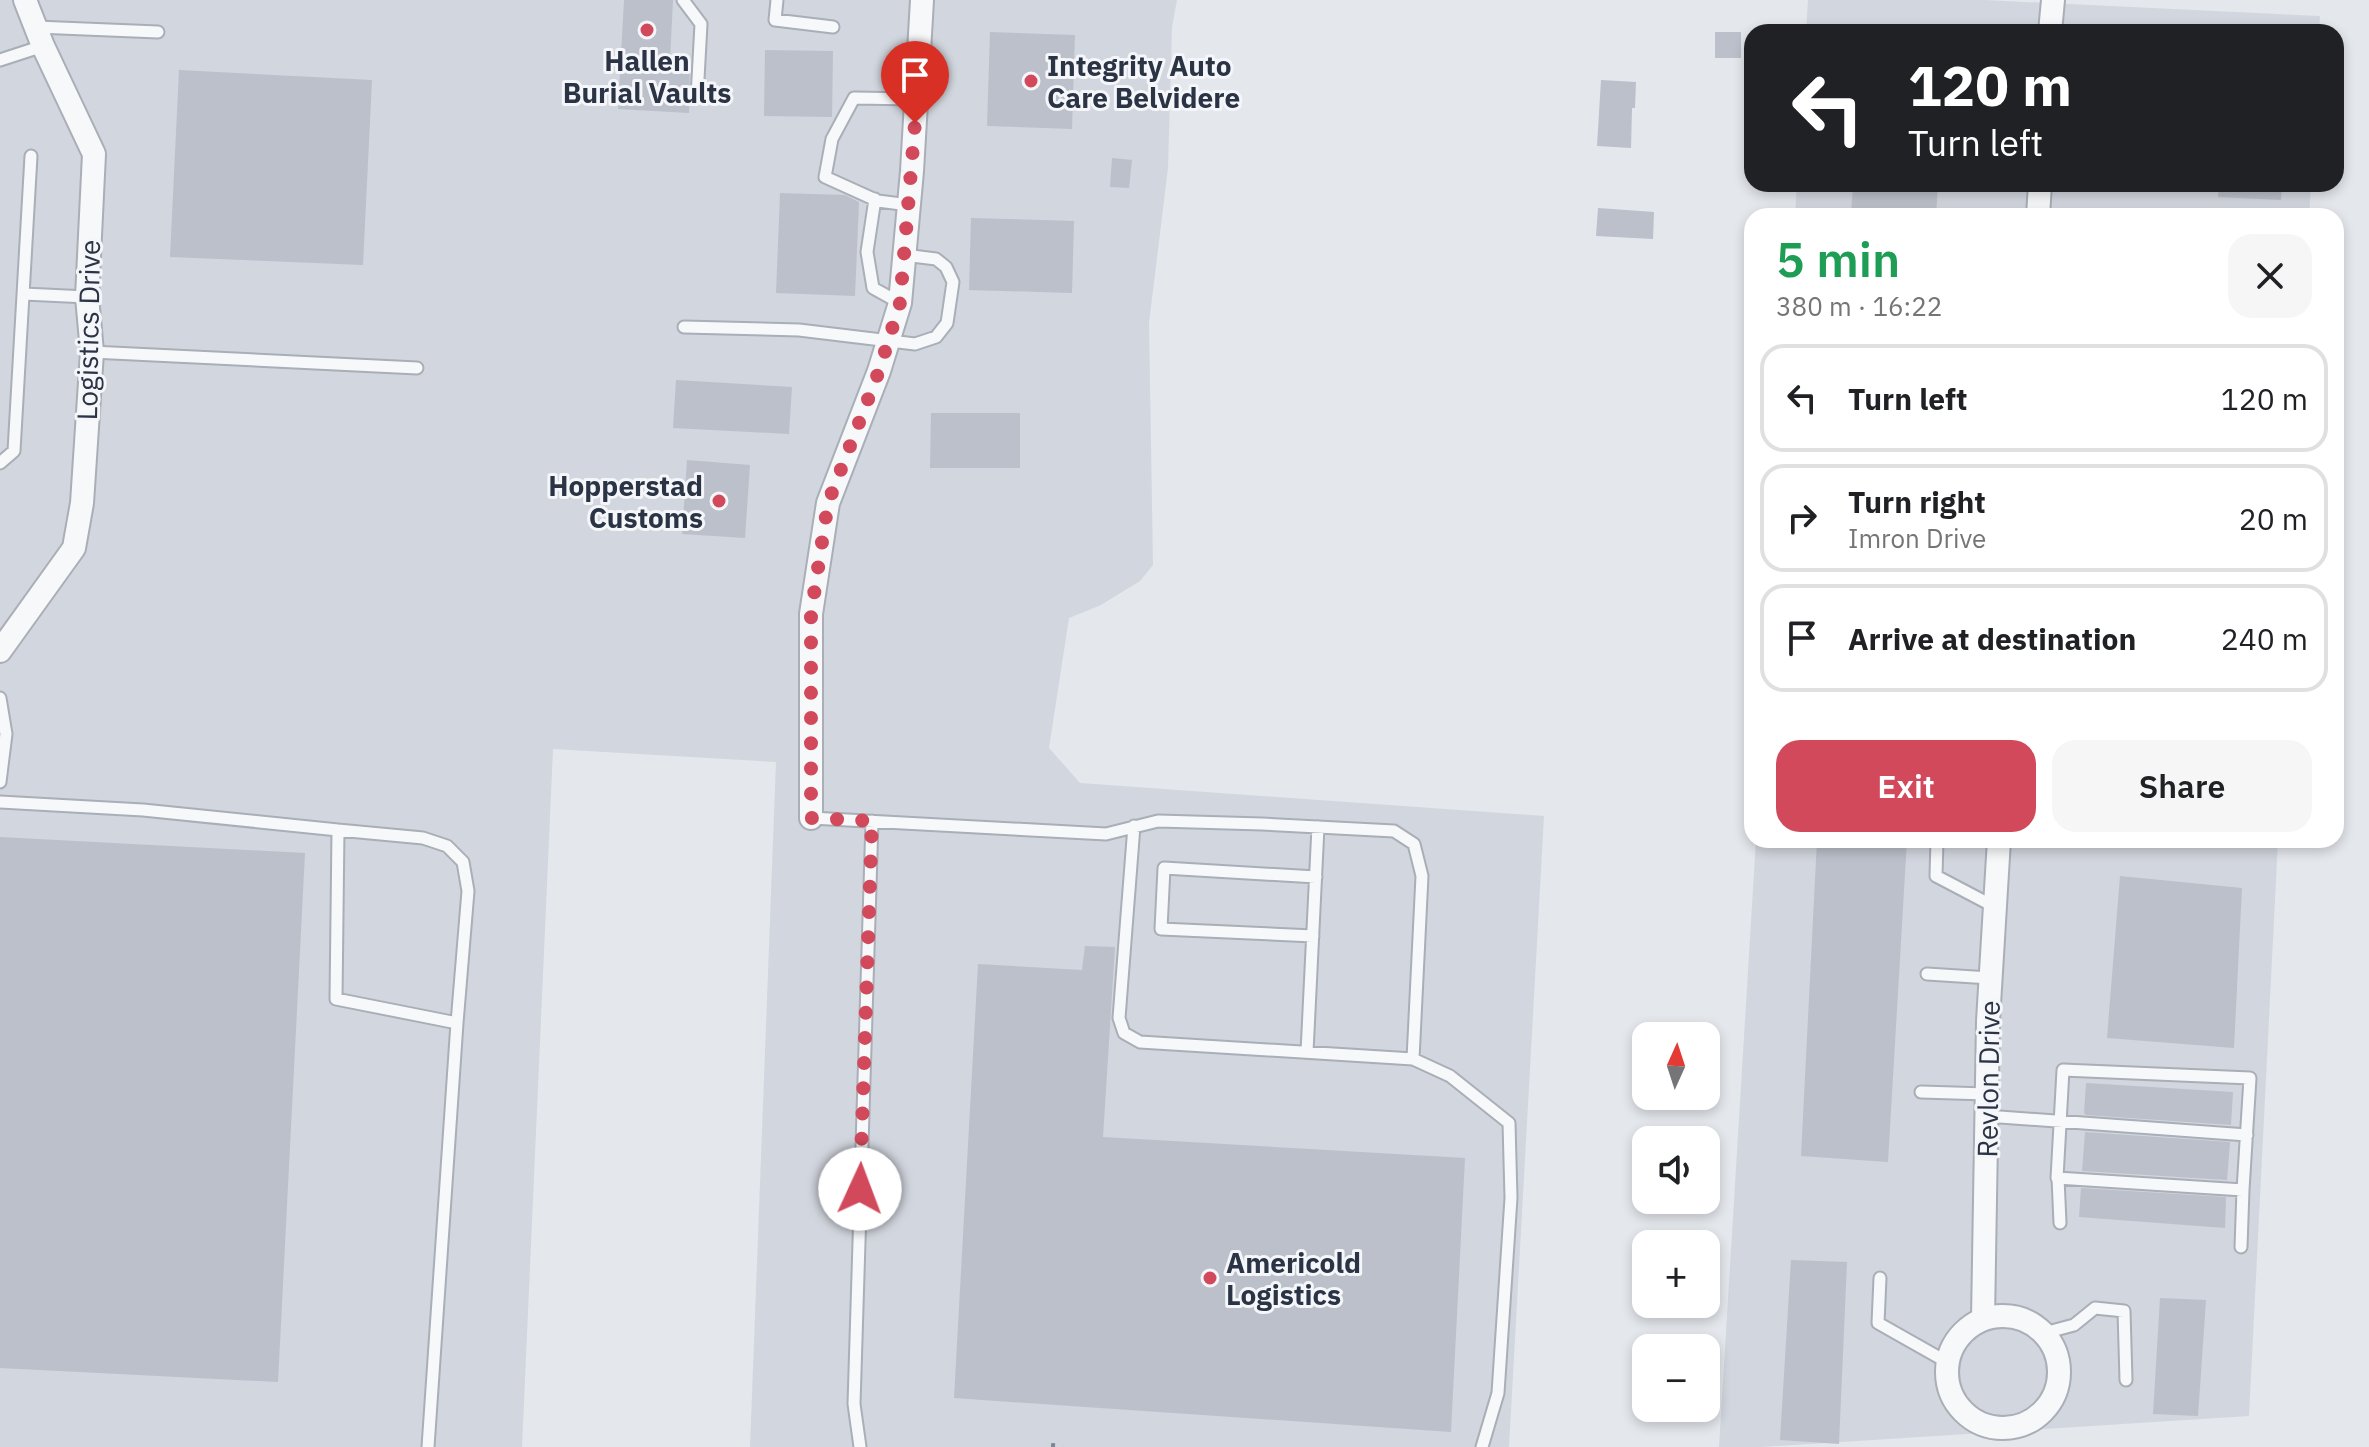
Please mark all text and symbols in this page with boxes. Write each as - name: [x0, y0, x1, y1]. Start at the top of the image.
- marker: Hallen Burial Vaults: [638, 21, 656, 39]
- pin: [881, 41, 949, 123]
- place label: Hallen Burial Vaults: [563, 42, 731, 111]
- place label: Integrity Auto Care Belvidere: [1047, 47, 1240, 116]
- text: 120 m: [1908, 49, 2072, 121]
- icon: arrive: [893, 53, 937, 97]
- icon: left: [1776, 56, 1880, 160]
- marker: Integrity Auto Care Belvidere: [1022, 72, 1040, 90]
- text: Turn left: [1908, 119, 2043, 166]
- text: 5 min: [1776, 228, 1900, 290]
- button: close: [2228, 234, 2312, 318]
- street label: Logistics Drive: [68, 239, 108, 421]
- text: 380 m · 16:22: [1776, 289, 1942, 323]
- icon: left: [1780, 376, 1824, 420]
- text: Turn left: [1848, 379, 1967, 418]
- text: 120 m: [2221, 379, 2308, 418]
- place label: Hopperstad Customs: [548, 467, 703, 536]
- text: Turn right: [1848, 482, 1986, 521]
- marker: Hopperstad Customs: [710, 492, 728, 510]
- icon: right: [1780, 496, 1824, 540]
- text: 20 m: [2239, 499, 2308, 538]
- text: Imron Drive: [1848, 521, 1986, 555]
- icon: arrive: [1780, 616, 1824, 660]
- text: Arrive at destination: [1848, 619, 2136, 658]
- text: 240 m: [2221, 619, 2308, 658]
- button: Exit: [1776, 740, 2036, 832]
- button: Share: [2052, 740, 2312, 832]
- street label: Revlon Drive: [1968, 1000, 2008, 1158]
- north arrow: [1632, 1022, 1720, 1110]
- map controls: [1632, 1022, 1720, 1422]
- button: sound: [1632, 1126, 1720, 1214]
- position arrow: [818, 1147, 902, 1231]
- button: +: [1632, 1230, 1720, 1318]
- place label: Americold Logistics: [1226, 1244, 1361, 1313]
- marker: Americold Logistics: [1201, 1269, 1219, 1287]
- button: −: [1632, 1334, 1720, 1422]

